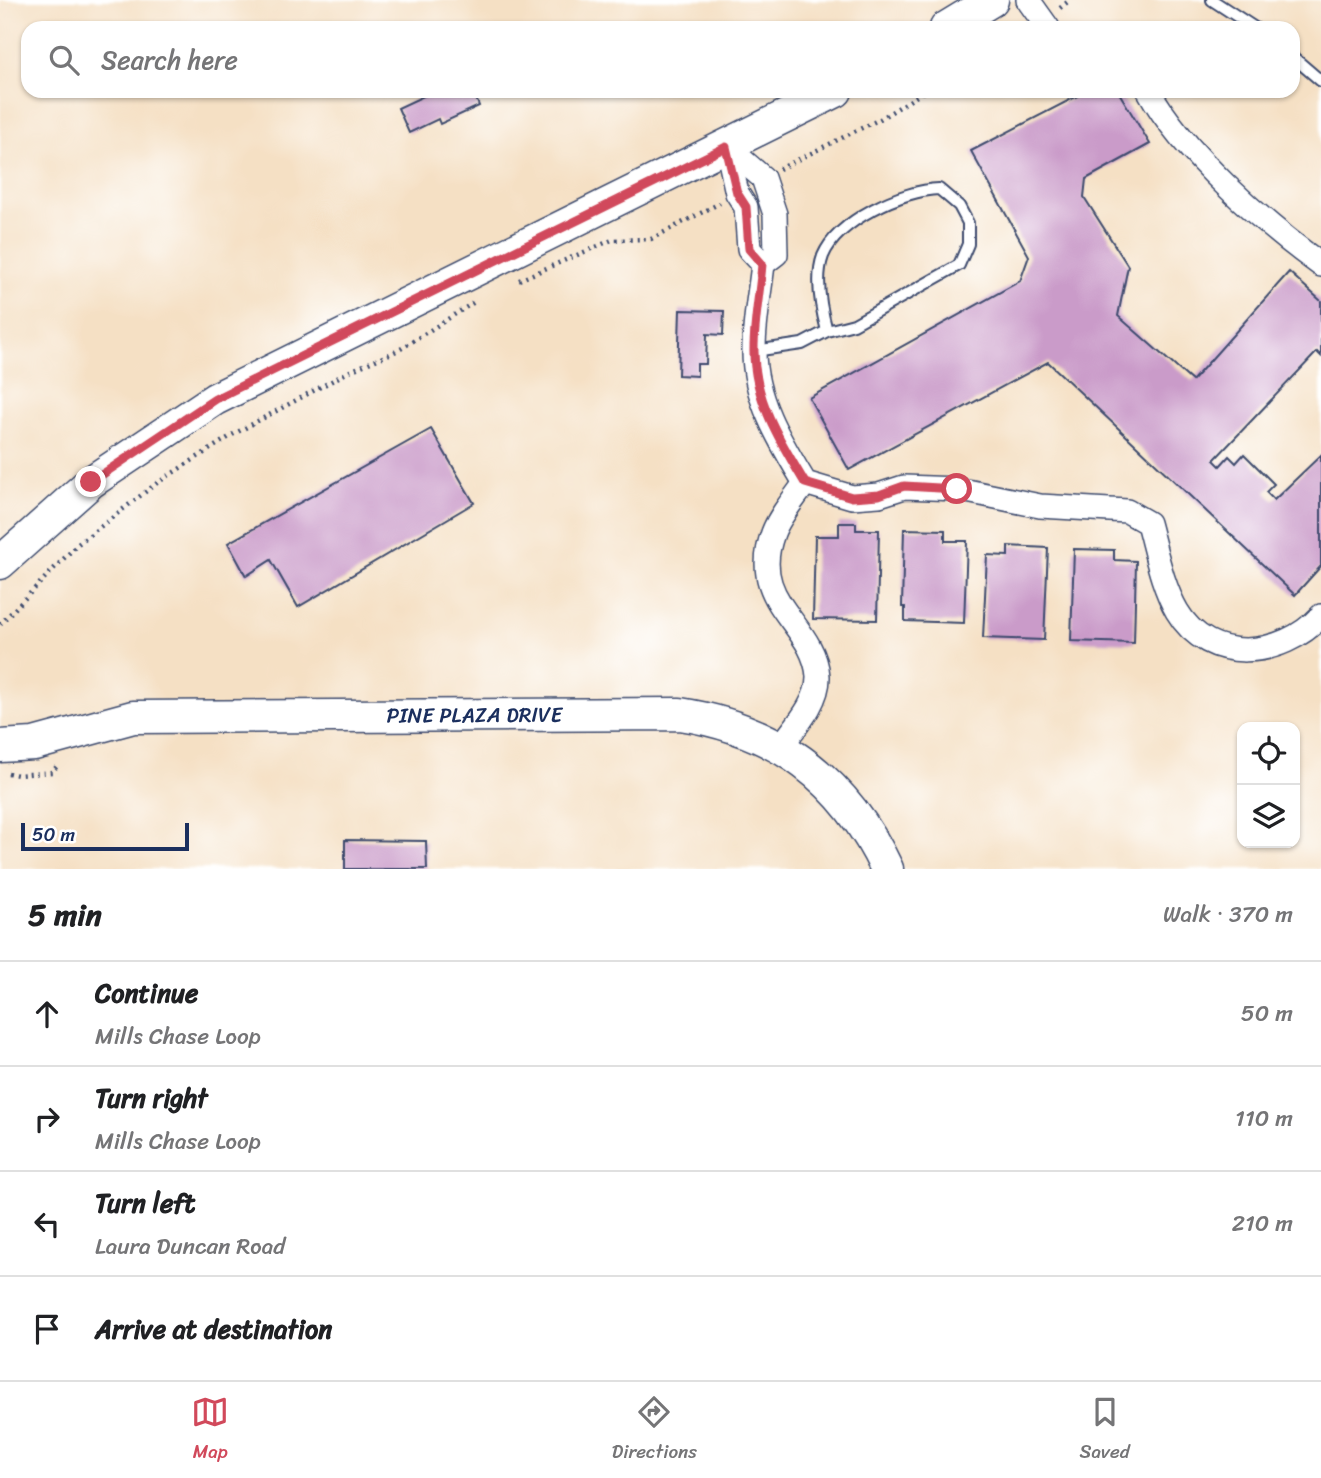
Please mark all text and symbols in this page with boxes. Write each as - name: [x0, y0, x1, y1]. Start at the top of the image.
- search box: [21, 21, 1300, 98]
- text: Search here: [101, 37, 238, 83]
- icon: search: [45, 41, 83, 79]
- route end: [75, 466, 106, 497]
- route start: [941, 473, 972, 504]
- street label: PINE PLAZA DRIVE: [386, 696, 564, 735]
- map controls: [1237, 722, 1300, 848]
- button: locate: [1237, 722, 1300, 785]
- button: layers: [1237, 785, 1300, 848]
- text: 50 m: [32, 818, 75, 851]
- scale bar: [21, 820, 189, 852]
- text: 5 min: [28, 888, 102, 942]
- text: Walk · 370 m: [1163, 894, 1293, 935]
- text: Continue: [95, 970, 198, 1016]
- text: 50 m: [1241, 993, 1293, 1034]
- icon: ahead: [28, 995, 66, 1033]
- text: Mills Chase Loop: [95, 1016, 261, 1057]
- text: Turn right: [95, 1075, 208, 1121]
- text: 110 m: [1235, 1098, 1293, 1139]
- icon: right: [28, 1100, 66, 1138]
- text: Mills Chase Loop: [95, 1121, 261, 1162]
- text: Turn left: [95, 1180, 195, 1226]
- text: 210 m: [1232, 1203, 1293, 1244]
- icon: left: [28, 1205, 66, 1243]
- text: Laura Duncan Road: [95, 1226, 285, 1267]
- text: Arrive at destination: [95, 1306, 332, 1352]
- icon: arrive: [28, 1310, 66, 1348]
- tab: Map: [191, 1393, 229, 1468]
- tab: Directions: [612, 1393, 697, 1468]
- tab: Saved: [1080, 1393, 1130, 1468]

